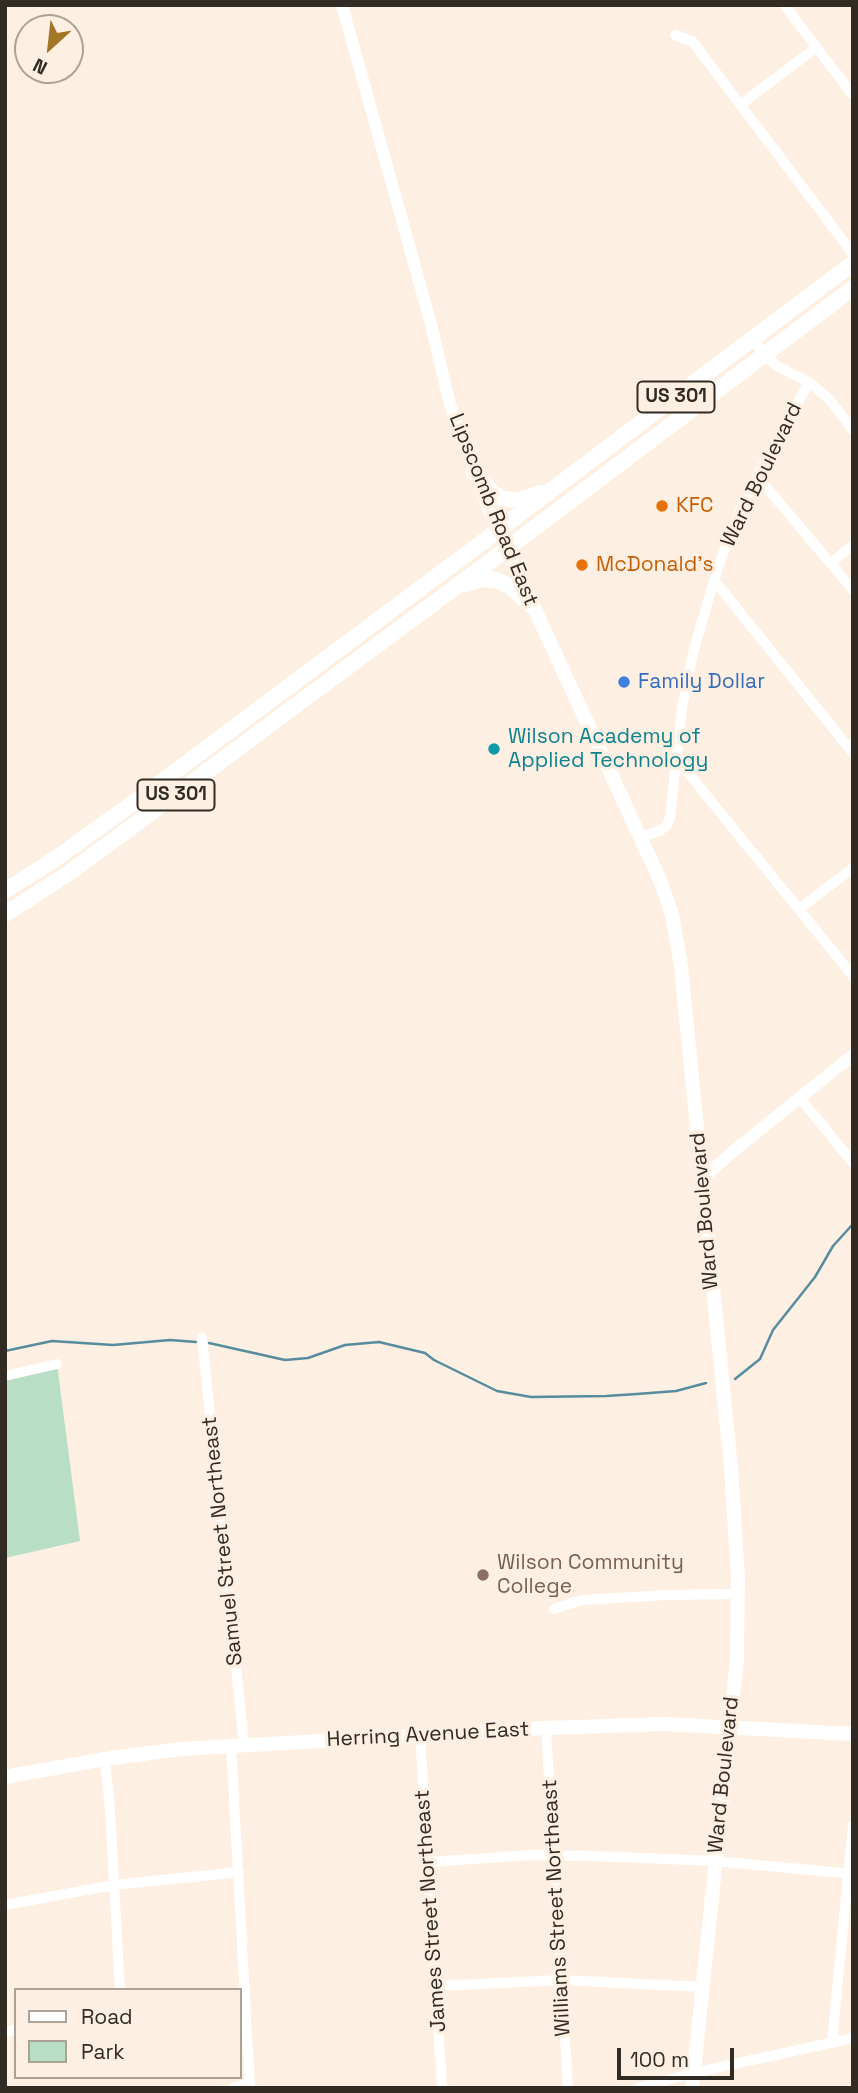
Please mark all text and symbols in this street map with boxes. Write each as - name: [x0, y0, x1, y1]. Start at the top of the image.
- north arrow: [14, 14, 84, 84]
- text: N: [29, 52, 52, 80]
- road number: US 301: [638, 382, 714, 412]
- street label: Ward Boulevard: [716, 399, 808, 551]
- street label: Lipscomb Road East: [443, 410, 543, 610]
- place label: KFC: [676, 493, 713, 519]
- marker: KFC: [654, 498, 670, 514]
- place label: McDonald's: [596, 552, 714, 578]
- marker: McDonald's: [574, 557, 590, 573]
- place label: Family Dollar: [638, 669, 765, 695]
- marker: Family Dollar: [616, 674, 632, 690]
- place label: Wilson Academy of Applied Technology: [508, 724, 708, 774]
- marker: Wilson Academy of Applied Technology: [486, 741, 502, 757]
- road number: US 301: [138, 780, 214, 810]
- street label: Ward Boulevard: [686, 1131, 724, 1291]
- street label: Samuel Street Northeast: [197, 1415, 249, 1667]
- place label: Wilson Community College: [497, 1550, 684, 1600]
- marker: Wilson Community College: [475, 1567, 491, 1583]
- street label: Ward Boulevard: [703, 1695, 745, 1855]
- street label: Herring Avenue East: [326, 1717, 530, 1753]
- street label: Williams Street Northeast: [538, 1779, 576, 2037]
- street label: James Street Northeast: [410, 1789, 452, 2033]
- legend: [14, 1988, 242, 2079]
- text: Road: [81, 2003, 133, 2030]
- scale bar: [620, 2034, 737, 2078]
- text: Park: [81, 2038, 125, 2065]
- text: 100 m: [630, 2046, 689, 2073]

